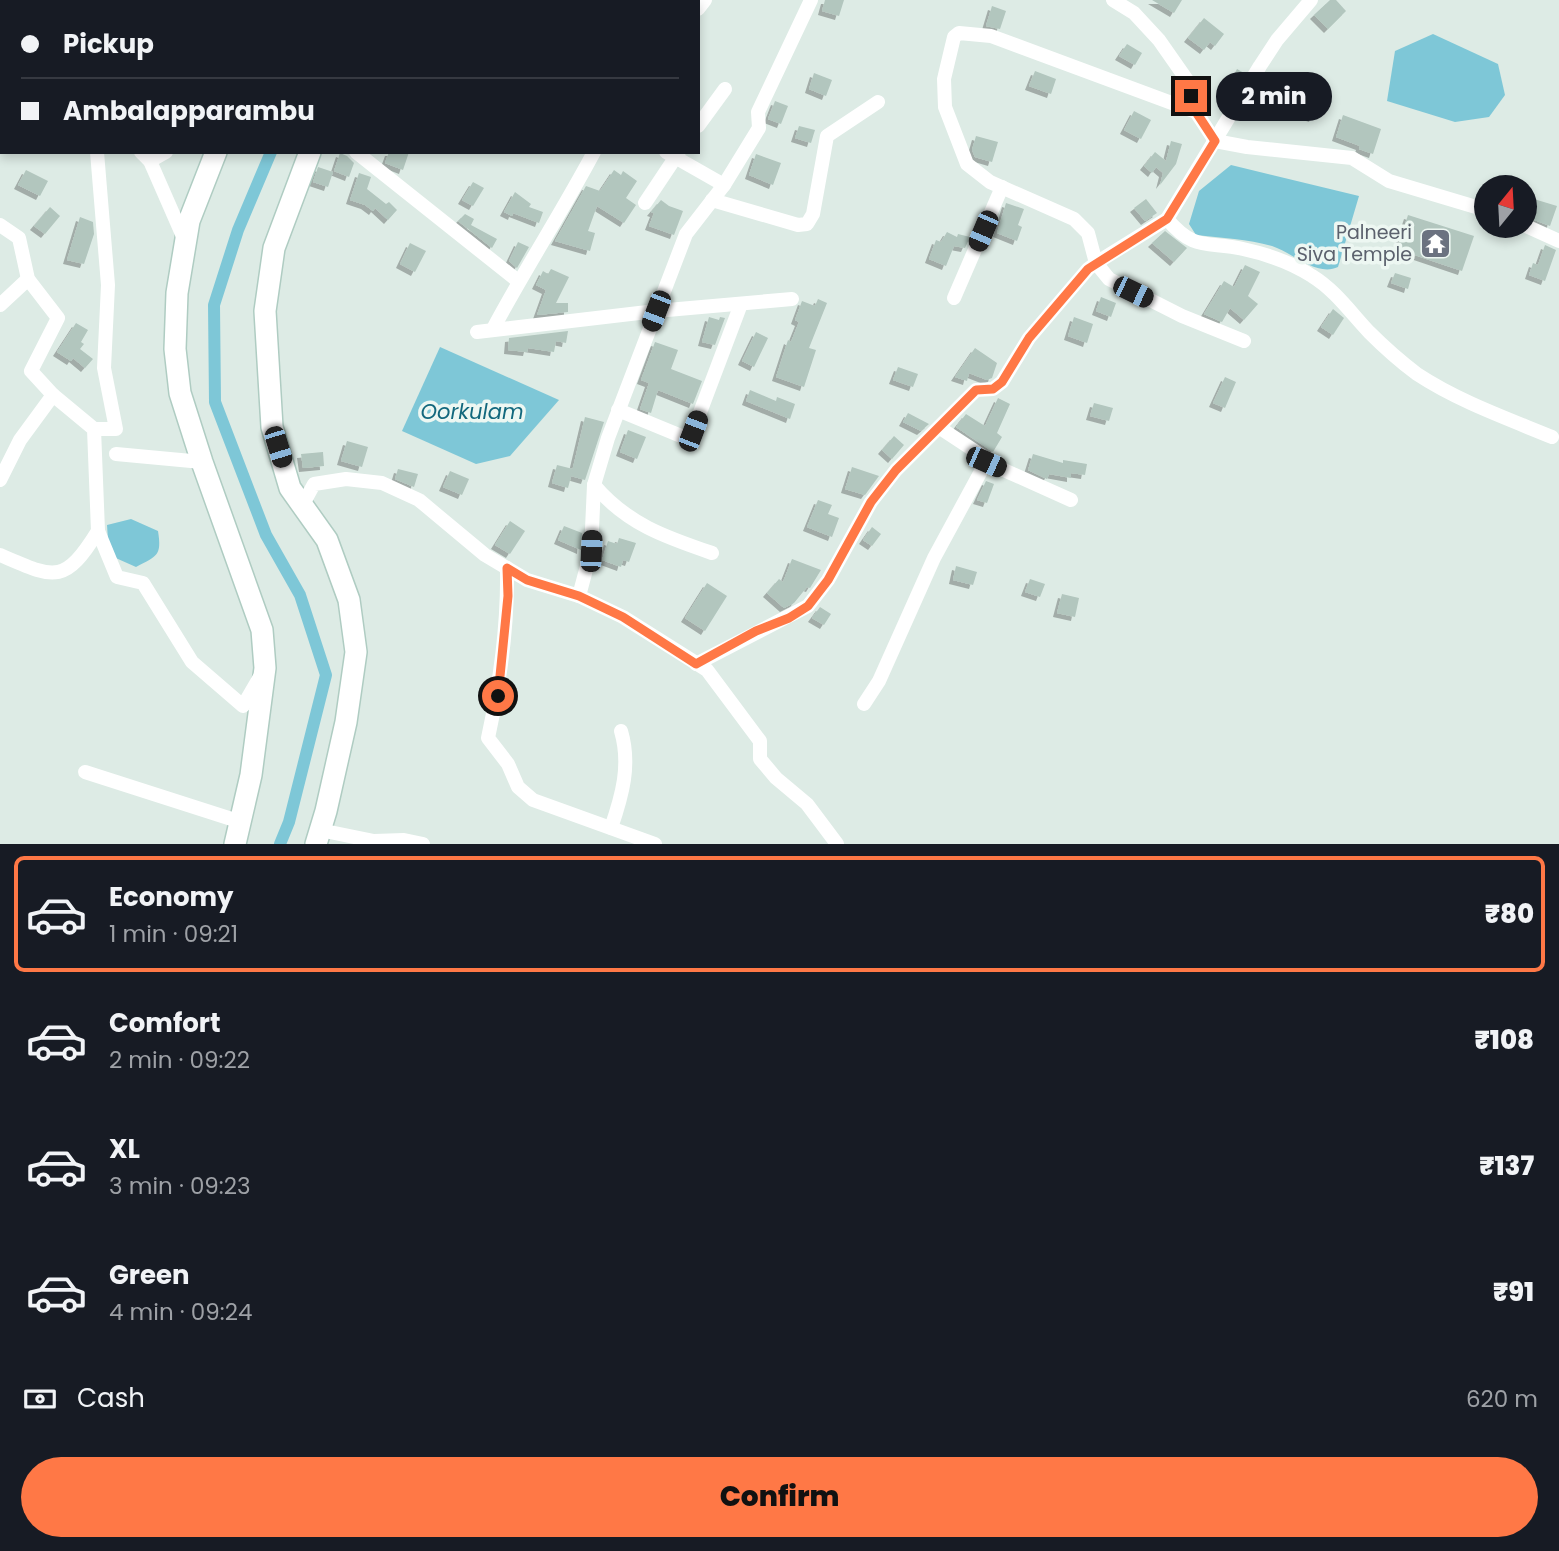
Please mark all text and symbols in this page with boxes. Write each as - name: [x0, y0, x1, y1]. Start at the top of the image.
- text: Pickup: [63, 26, 154, 62]
- callout: 2 min: [1216, 72, 1331, 120]
- route end: [1175, 80, 1207, 112]
- text: 2 min: [1242, 80, 1306, 112]
- text: Ambalapparambu: [63, 93, 315, 129]
- north arrow: [1474, 175, 1536, 238]
- map controls: [1474, 175, 1537, 238]
- car: [966, 208, 1001, 254]
- place label: Palneeri Siva Temple: [1297, 219, 1412, 268]
- temple icon: Palneeri Siva Temple: [1418, 226, 1452, 260]
- car: [1110, 273, 1157, 311]
- car: [639, 288, 674, 334]
- water label: Oorkulam: [420, 397, 524, 426]
- car: [676, 408, 711, 454]
- car: [262, 424, 295, 470]
- car: [963, 444, 1010, 480]
- car: [580, 529, 603, 573]
- route start: [482, 680, 514, 712]
- text: Economy: [109, 879, 233, 915]
- icon: car: [25, 883, 88, 946]
- text: ₹80: [1485, 896, 1534, 932]
- text: 1 min · 09:21: [109, 918, 238, 950]
- text: Comfort: [109, 1005, 221, 1041]
- icon: car: [25, 1009, 88, 1072]
- text: ₹108: [1475, 1022, 1534, 1058]
- text: 2 min · 09:22: [109, 1044, 250, 1076]
- text: XL: [109, 1131, 140, 1167]
- icon: car: [25, 1135, 88, 1198]
- text: ₹137: [1479, 1148, 1534, 1184]
- text: 3 min · 09:23: [109, 1170, 251, 1202]
- text: Green: [109, 1257, 190, 1293]
- icon: car: [25, 1261, 88, 1324]
- text: ₹91: [1493, 1274, 1534, 1310]
- text: 4 min · 09:24: [109, 1296, 252, 1328]
- icon: cash: [21, 1380, 59, 1418]
- text: Cash: [77, 1380, 145, 1416]
- text: 620 m: [1466, 1383, 1538, 1415]
- button: Confirm: [21, 1457, 1538, 1537]

